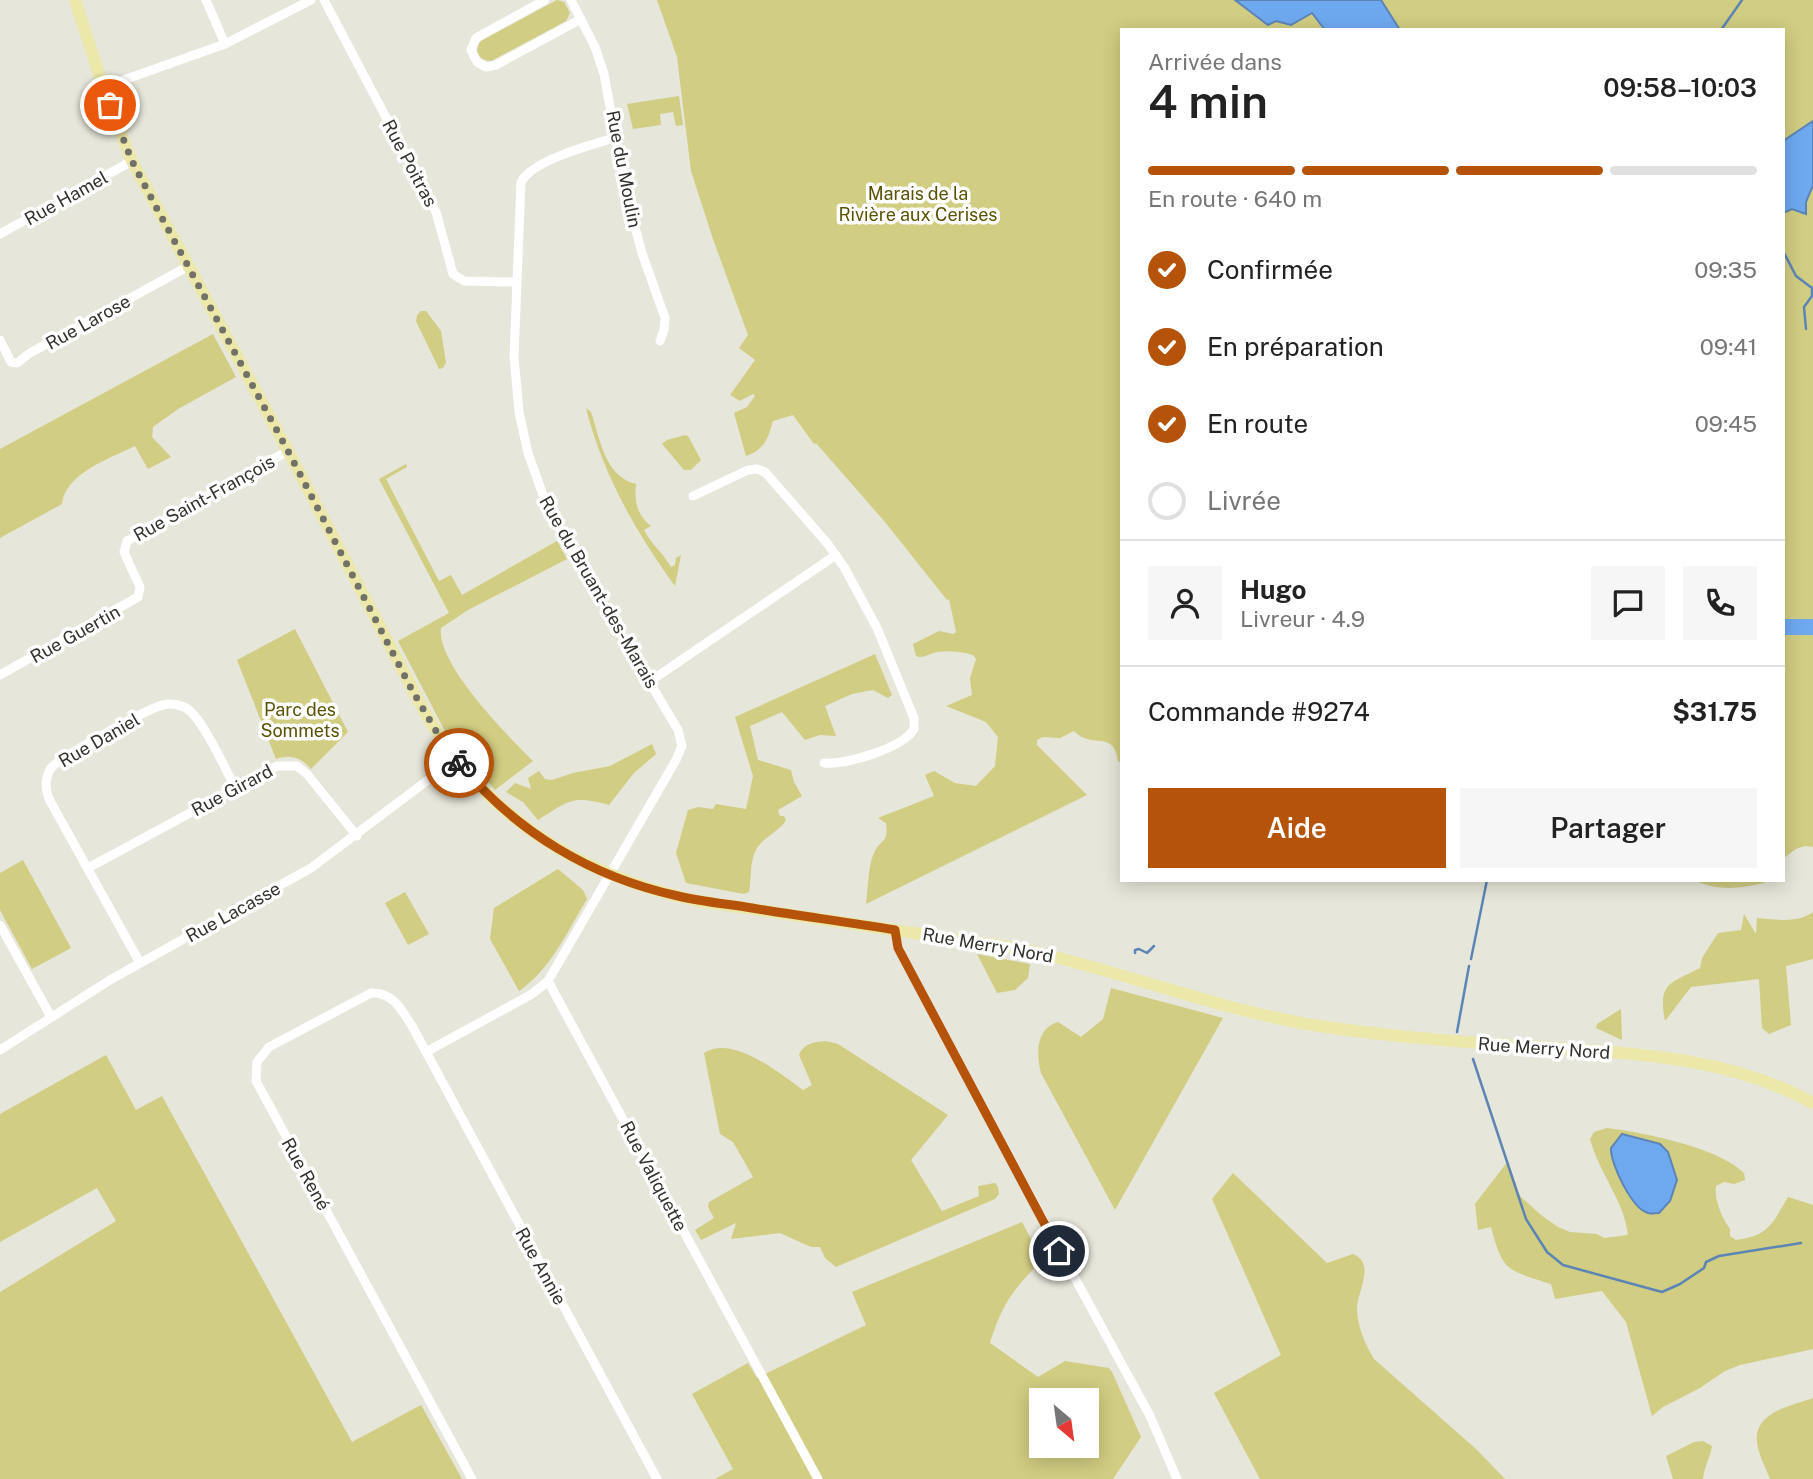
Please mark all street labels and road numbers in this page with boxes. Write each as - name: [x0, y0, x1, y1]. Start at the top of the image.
- street label: Rue du Moulin: [602, 109, 646, 229]
- street label: Rue Poitras: [378, 116, 442, 210]
- street label: Rue Hamel: [21, 167, 111, 229]
- street label: Rue Larose: [42, 290, 134, 354]
- street label: Rue Saint-François: [130, 450, 278, 546]
- street label: Rue du Bruant-des-Marais: [535, 492, 663, 692]
- street label: Rue Guertin: [26, 601, 124, 667]
- street label: Rue Daniel: [55, 708, 143, 772]
- street label: Rue Girard: [188, 760, 276, 820]
- street label: Rue Lacasse: [182, 877, 284, 947]
- street label: Rue Merry Nord: [921, 923, 1055, 967]
- street label: Rue Merry Nord: [1477, 1033, 1611, 1063]
- street label: Rue Valiquette: [616, 1117, 692, 1235]
- street label: Rue René: [278, 1134, 334, 1214]
- street label: Rue Annie: [511, 1224, 571, 1308]

